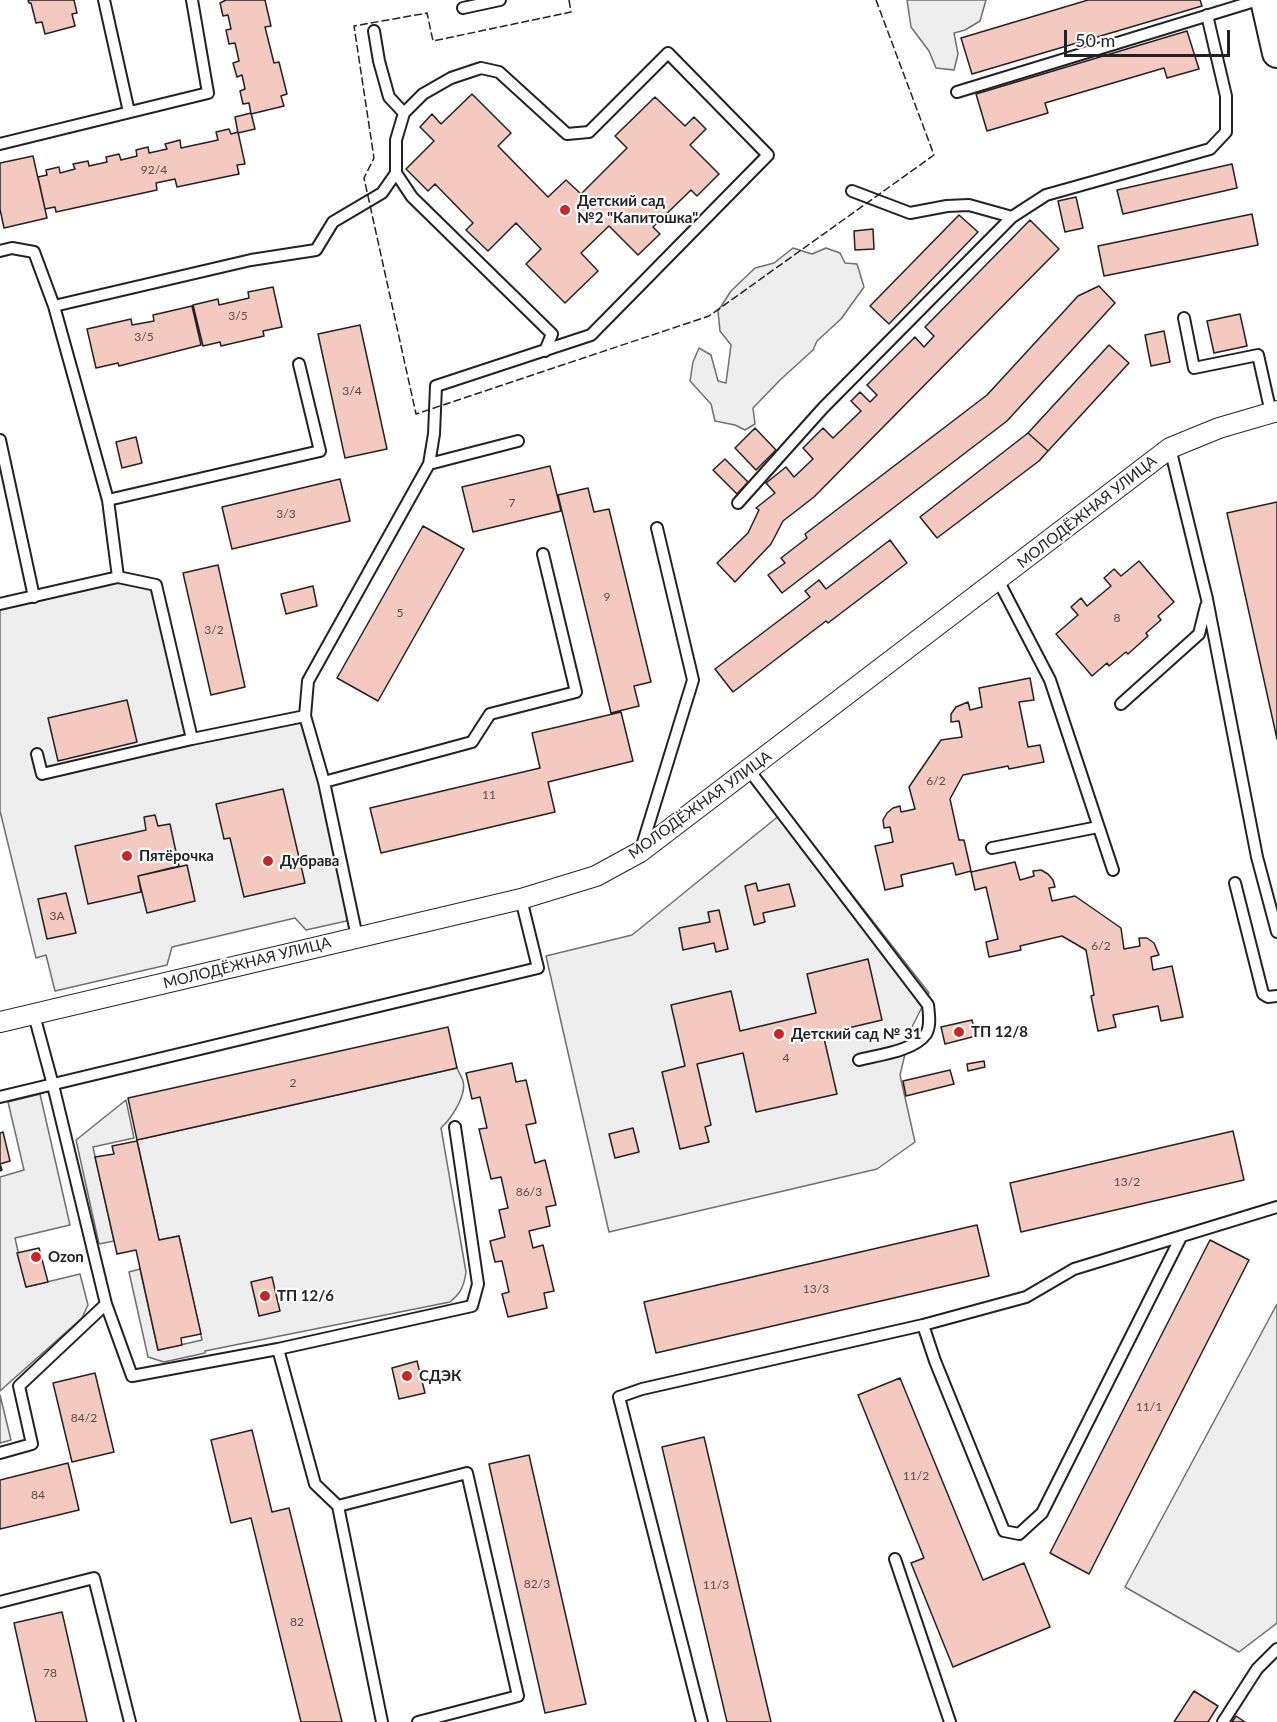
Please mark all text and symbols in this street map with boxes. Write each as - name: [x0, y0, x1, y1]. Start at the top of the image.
- scale bar: [1067, 18, 1234, 56]
- text: 50 m: [1075, 29, 1115, 51]
- house number: 92/4: [141, 163, 167, 177]
- place label: Детский сад №2 "Капитошка": [577, 192, 698, 227]
- marker: Детский сад №2 "Капитошка": [558, 203, 572, 217]
- house number: 3/5: [228, 309, 248, 323]
- house number: 3/5: [134, 330, 154, 344]
- house number: 3/4: [342, 384, 362, 398]
- street label: МОЛОДЁЖНАЯ УЛИЦА: [1014, 452, 1160, 572]
- house number: 7: [509, 496, 515, 510]
- house number: 3/3: [276, 507, 296, 521]
- house number: 9: [604, 590, 610, 604]
- house number: 5: [397, 606, 403, 620]
- house number: 8: [1114, 611, 1120, 625]
- house number: 3/2: [204, 623, 224, 637]
- street label: МОЛОДЁЖНАЯ УЛИЦА: [625, 747, 775, 863]
- house number: 6/2: [926, 774, 946, 788]
- house number: 11: [482, 788, 496, 802]
- place label: Пятёрочка: [139, 847, 214, 865]
- marker: Пятёрочка: [120, 849, 134, 863]
- place label: Дубрава: [280, 852, 339, 870]
- marker: Дубрава: [261, 854, 275, 868]
- house number: 3А: [49, 909, 65, 923]
- street label: МОЛОДЁЖНАЯ УЛИЦА: [161, 933, 333, 993]
- house number: 6/2: [1091, 939, 1111, 953]
- place label: ТП 12/8: [971, 1023, 1028, 1041]
- place label: Детский сад № 31: [791, 1025, 921, 1043]
- marker: ТП 12/8: [952, 1025, 966, 1039]
- marker: Детский сад № 31: [772, 1027, 786, 1041]
- house number: 4: [783, 1051, 789, 1065]
- house number: 2: [290, 1076, 296, 1090]
- house number: 13/2: [1114, 1175, 1140, 1189]
- house number: 86/3: [516, 1185, 542, 1199]
- place label: Ozon: [48, 1248, 84, 1266]
- marker: Ozon: [29, 1250, 43, 1264]
- house number: 13/3: [803, 1282, 829, 1296]
- place label: ТП 12/6: [277, 1287, 334, 1305]
- marker: ТП 12/6: [258, 1289, 272, 1303]
- place label: СДЭК: [419, 1367, 462, 1385]
- marker: СДЭК: [400, 1369, 414, 1383]
- house number: 11/1: [1136, 1400, 1162, 1414]
- house number: 84/2: [71, 1411, 97, 1425]
- house number: 11/2: [903, 1469, 929, 1483]
- house number: 84: [31, 1488, 45, 1502]
- house number: 82/3: [524, 1577, 550, 1591]
- house number: 11/3: [703, 1578, 729, 1592]
- house number: 82: [290, 1615, 304, 1629]
- house number: 78: [43, 1666, 57, 1680]

